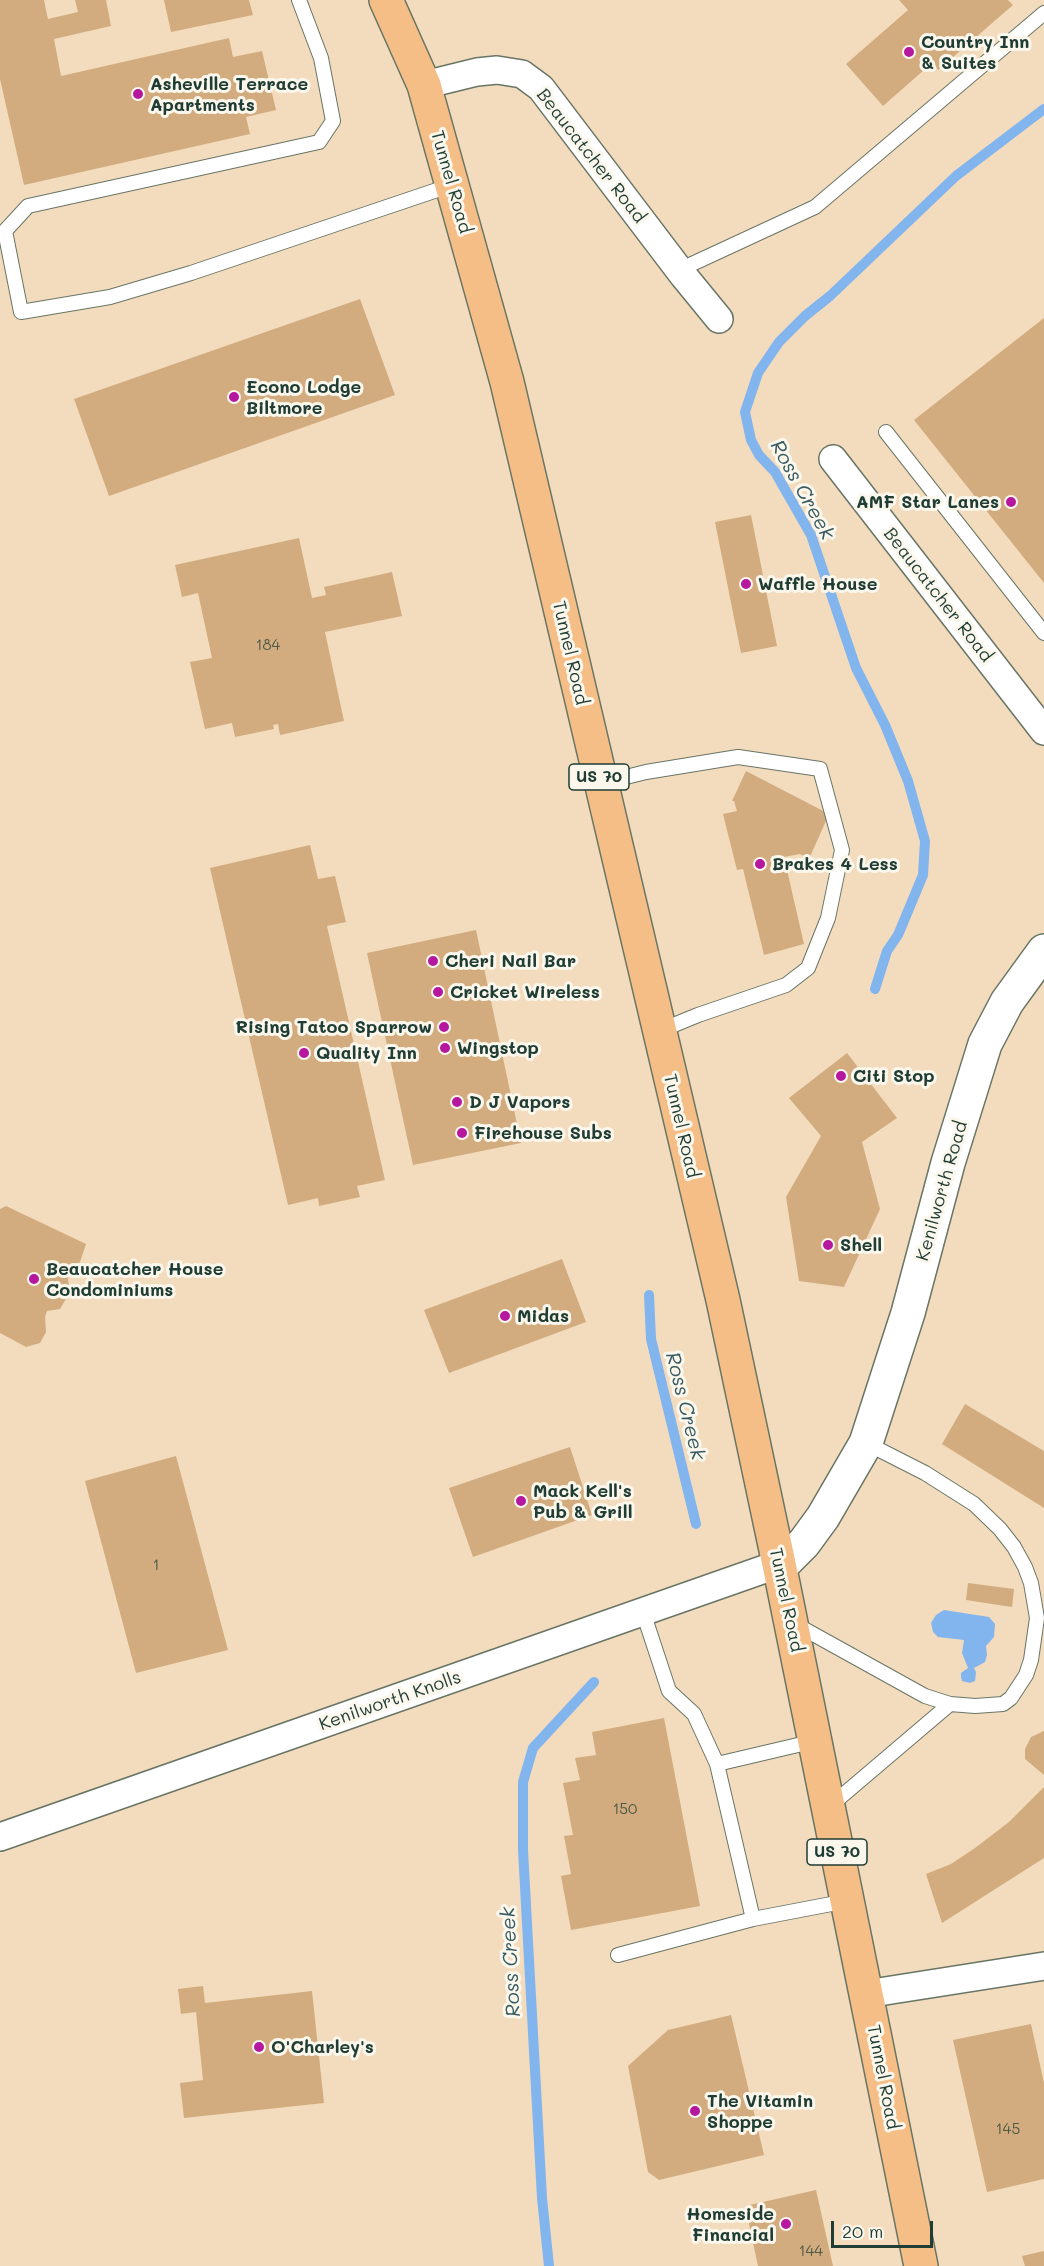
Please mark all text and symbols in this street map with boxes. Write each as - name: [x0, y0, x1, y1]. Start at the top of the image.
- place label: Country Inn & Suites: [921, 31, 1029, 74]
- marker: Country Inn & Suites: [902, 45, 916, 59]
- place label: Asheville Terrace Apartments: [150, 73, 308, 116]
- street label: Beaucatcher Road: [532, 84, 650, 228]
- marker: Asheville Terrace Apartments: [131, 87, 145, 101]
- street label: Tunnel Road: [426, 128, 476, 236]
- place label: Econo Lodge Biltmore: [246, 376, 361, 418]
- marker: Econo Lodge Biltmore: [227, 390, 241, 404]
- water label: Ross Creek: [765, 436, 839, 544]
- place label: AMF Star Lanes: [856, 491, 999, 513]
- marker: AMF Star Lanes: [1004, 495, 1018, 509]
- street label: Beaucatcher Road: [879, 523, 997, 667]
- place label: Waffle House: [758, 573, 877, 595]
- marker: Waffle House: [739, 577, 753, 591]
- street label: Tunnel Road: [548, 599, 592, 707]
- house number: 184: [256, 636, 280, 654]
- road number: US 70: [569, 764, 629, 790]
- place label: Brakes 4 Less: [772, 853, 898, 875]
- marker: Brakes 4 Less: [753, 857, 767, 871]
- place label: Cheri Nail Bar: [445, 950, 576, 972]
- marker: Cheri Nail Bar: [426, 954, 440, 968]
- place label: Cricket Wireless: [450, 981, 600, 1003]
- marker: Cricket Wireless: [431, 985, 445, 999]
- place label: Rising Tatoo Sparrow: [236, 1016, 432, 1038]
- marker: Rising Tatoo Sparrow: [437, 1020, 451, 1034]
- place label: Wingstop: [457, 1037, 539, 1059]
- marker: Wingstop: [438, 1041, 452, 1055]
- place label: Quality Inn: [316, 1042, 417, 1064]
- marker: Quality Inn: [297, 1046, 311, 1060]
- place label: Citi Stop: [853, 1065, 935, 1087]
- marker: Citi Stop: [834, 1069, 848, 1083]
- street label: Tunnel Road: [659, 1072, 703, 1180]
- place label: D J Vapors: [469, 1091, 570, 1113]
- marker: D J Vapors: [450, 1095, 464, 1109]
- street label: Kenilworth Road: [912, 1119, 972, 1263]
- place label: Firehouse Subs: [474, 1122, 612, 1144]
- marker: Firehouse Subs: [455, 1126, 469, 1140]
- place label: Shell: [840, 1234, 882, 1256]
- marker: Shell: [821, 1238, 835, 1252]
- place label: Beaucatcher House Condominiums: [46, 1258, 223, 1300]
- marker: Beaucatcher House Condominiums: [27, 1272, 41, 1286]
- place label: Midas: [517, 1305, 569, 1327]
- marker: Midas: [498, 1309, 512, 1323]
- water label: Ross Creek: [660, 1350, 710, 1462]
- place label: Mack Kell's Pub & Grill: [533, 1480, 633, 1522]
- marker: Mack Kell's Pub & Grill: [514, 1494, 528, 1508]
- street label: Tunnel Road: [764, 1546, 808, 1654]
- house number: 1: [153, 1556, 159, 1574]
- street label: Kenilworth Knolls: [316, 1667, 464, 1735]
- house number: 150: [613, 1800, 637, 1818]
- road number: US 70: [807, 1839, 867, 1865]
- water label: Ross Creek: [496, 1906, 526, 2018]
- street label: Tunnel Road: [862, 2023, 904, 2131]
- place label: O'Charley's: [271, 2036, 374, 2058]
- marker: O'Charley's: [252, 2040, 266, 2054]
- place label: The Vitamin Shoppe: [707, 2090, 813, 2132]
- marker: The Vitamin Shoppe: [688, 2104, 702, 2118]
- house number: 145: [996, 2120, 1020, 2138]
- place label: Homeside Financial: [686, 2203, 774, 2246]
- scale bar: [834, 2209, 936, 2247]
- marker: Homeside Financial: [779, 2217, 793, 2231]
- text: 20 m: [842, 2219, 883, 2243]
- house number: 144: [799, 2242, 823, 2260]

